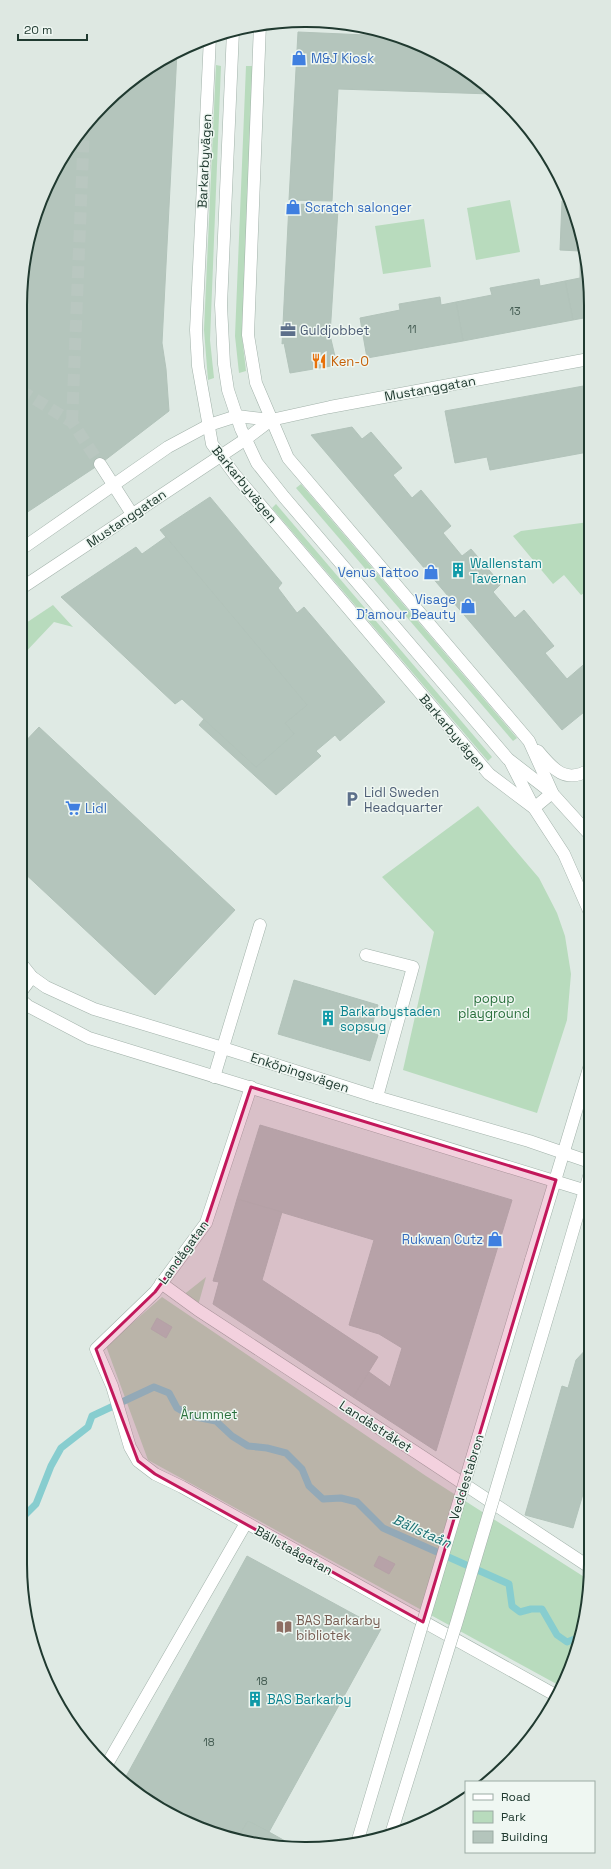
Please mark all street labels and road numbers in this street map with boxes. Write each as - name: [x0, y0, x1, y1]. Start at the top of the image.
- street label: Barkarbyvägen: [194, 113, 215, 209]
- street label: Mustanggatan: [383, 372, 477, 405]
- street label: Barkarbyvägen: [208, 442, 281, 526]
- street label: Mustanggatan: [83, 486, 169, 551]
- street label: Barkarbyvägen: [416, 691, 490, 774]
- street label: Enköpingsvägen: [248, 1049, 351, 1096]
- street label: Landågatan: [154, 1217, 212, 1288]
- street label: Landåstråket: [336, 1397, 415, 1456]
- street label: Veddestabron: [445, 1432, 488, 1522]
- street label: Bällstaågatan: [252, 1522, 336, 1579]

